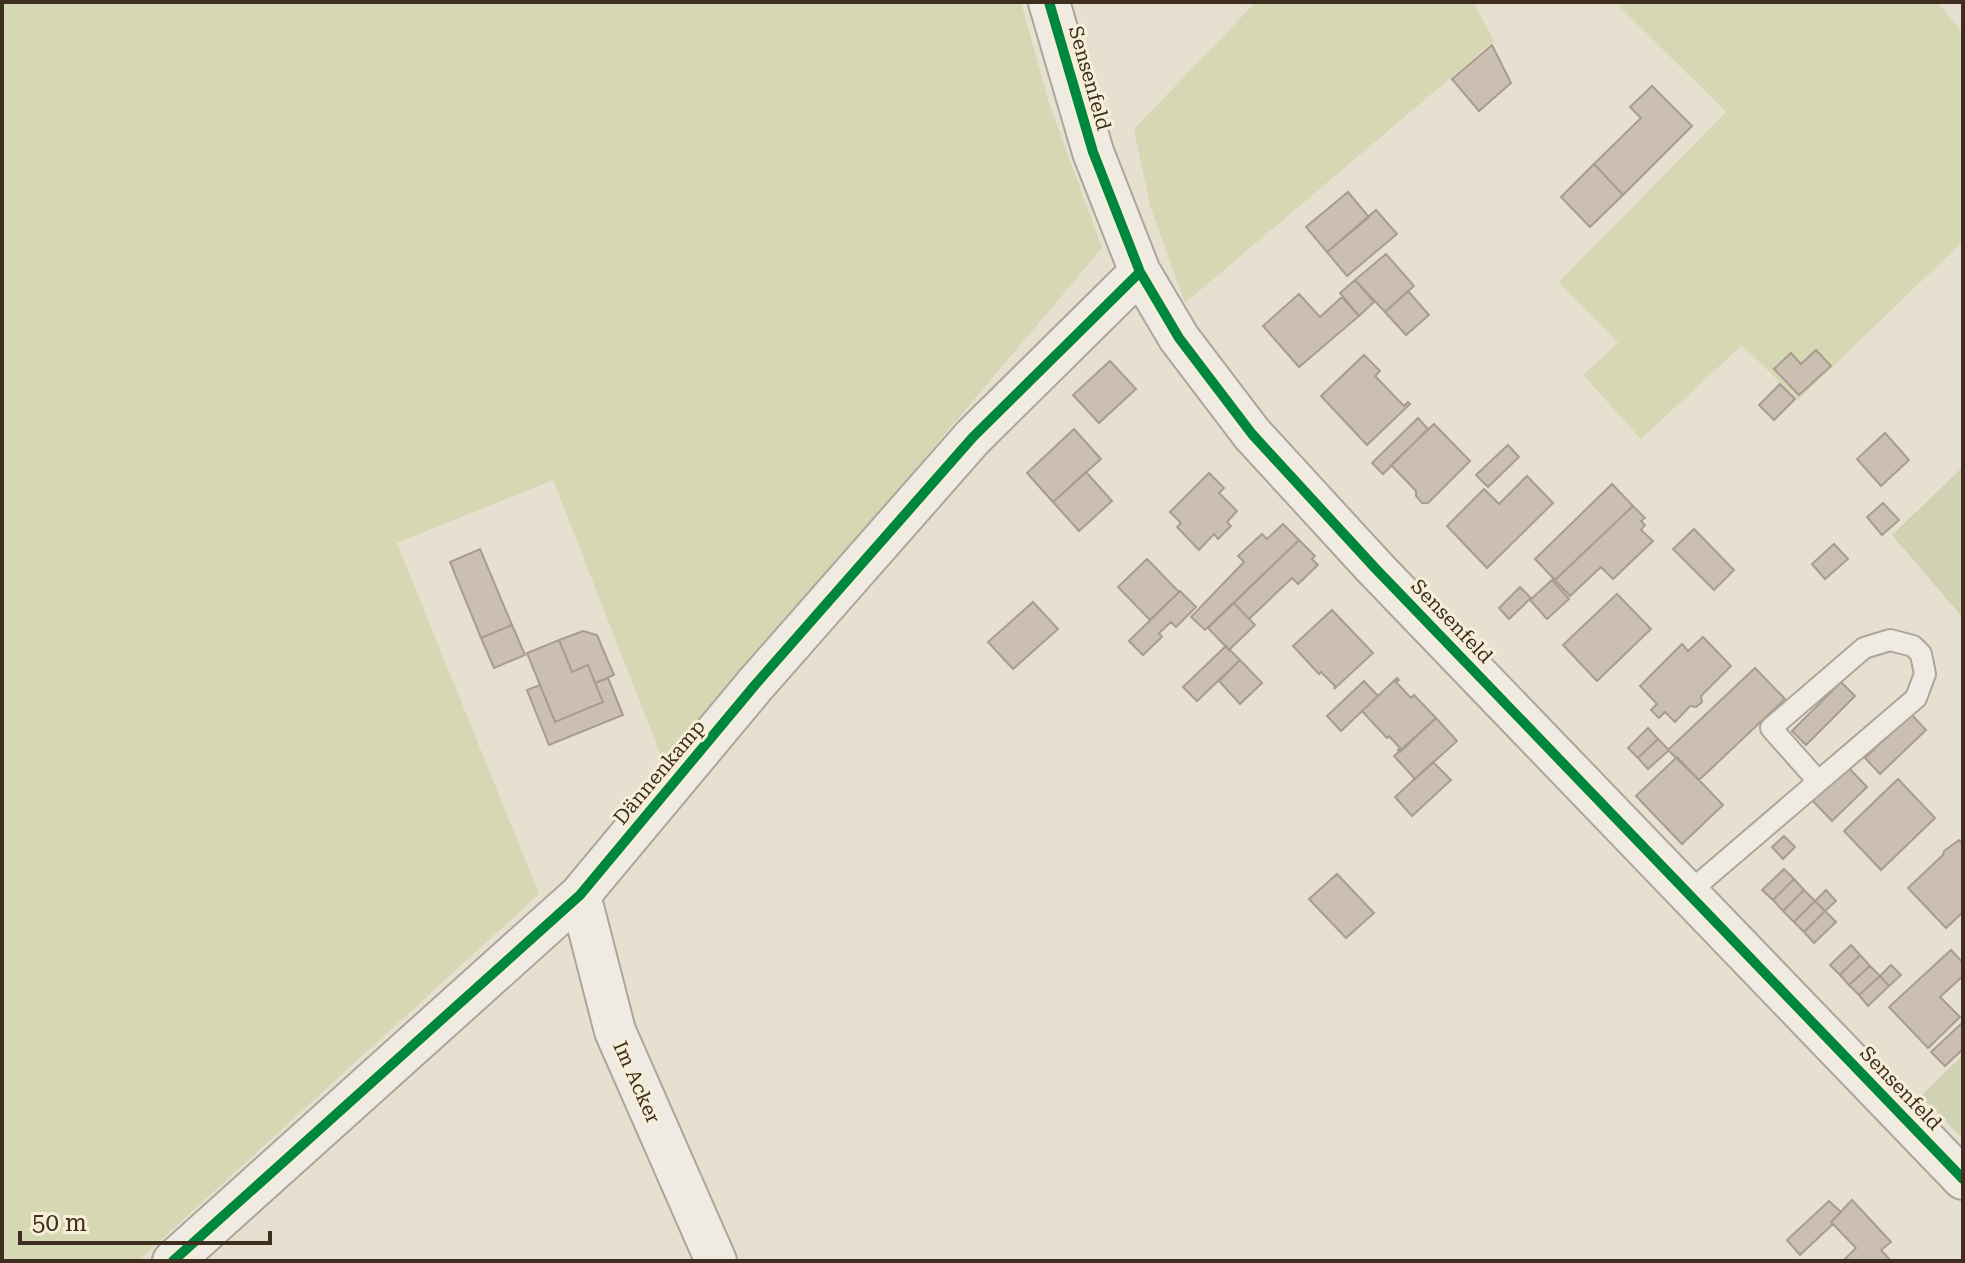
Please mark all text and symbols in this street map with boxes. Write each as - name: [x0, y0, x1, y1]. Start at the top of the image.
- street label: Sensenfeld: [1064, 23, 1116, 133]
- street label: Sensenfeld: [1406, 574, 1498, 668]
- street label: Dännenkamp: [608, 715, 710, 829]
- street label: Im Acker: [608, 1037, 666, 1127]
- street label: Sensenfeld: [1855, 1041, 1947, 1135]
- scale bar: [20, 1195, 270, 1245]
- text: 50 m: [32, 1209, 87, 1237]

